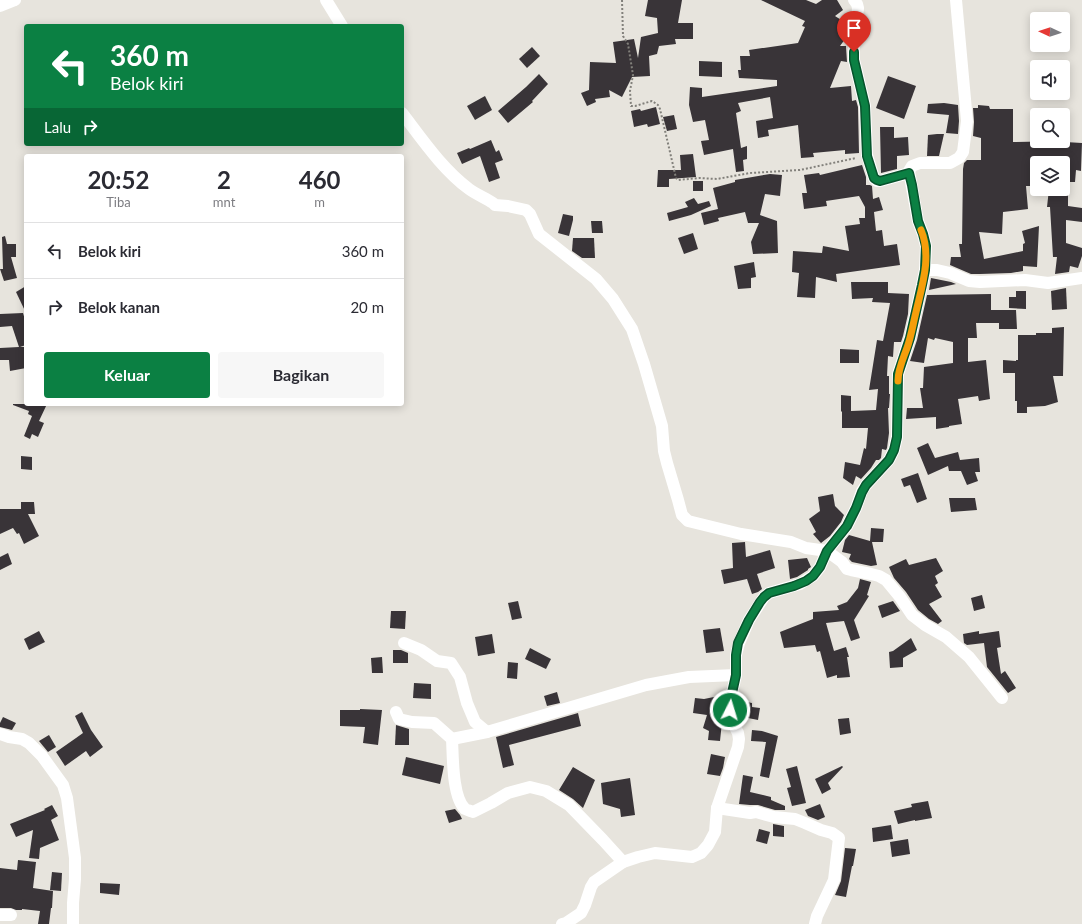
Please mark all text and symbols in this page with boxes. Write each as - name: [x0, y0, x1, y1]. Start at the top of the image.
- pin: [837, 11, 871, 52]
- north arrow: [1030, 12, 1070, 52]
- map controls: [1030, 12, 1070, 196]
- icon: arrive: [843, 17, 865, 39]
- text: 360 m: [110, 38, 189, 72]
- icon: left: [44, 40, 96, 92]
- button: sound: [1030, 60, 1070, 100]
- text: Belok kiri: [110, 72, 184, 94]
- button: search: [1030, 108, 1070, 148]
- icon: right: [79, 116, 101, 138]
- text: Lalu: [44, 118, 71, 136]
- button: layers: [1030, 156, 1070, 196]
- text: 20:52: [87, 165, 149, 194]
- text: 2: [217, 165, 231, 194]
- text: 460: [299, 165, 341, 194]
- text: Tiba: [106, 194, 131, 210]
- text: mnt: [213, 194, 235, 210]
- text: m: [314, 194, 325, 210]
- icon: left: [44, 240, 66, 262]
- text: Belok kiri: [78, 242, 141, 260]
- text: 360 m: [342, 242, 384, 260]
- icon: right: [44, 296, 66, 318]
- text: Belok kanan: [78, 298, 160, 316]
- text: 20 m: [350, 298, 384, 316]
- button: Keluar: [44, 352, 210, 398]
- button: Bagikan: [218, 352, 384, 398]
- position arrow: [709, 689, 751, 731]

